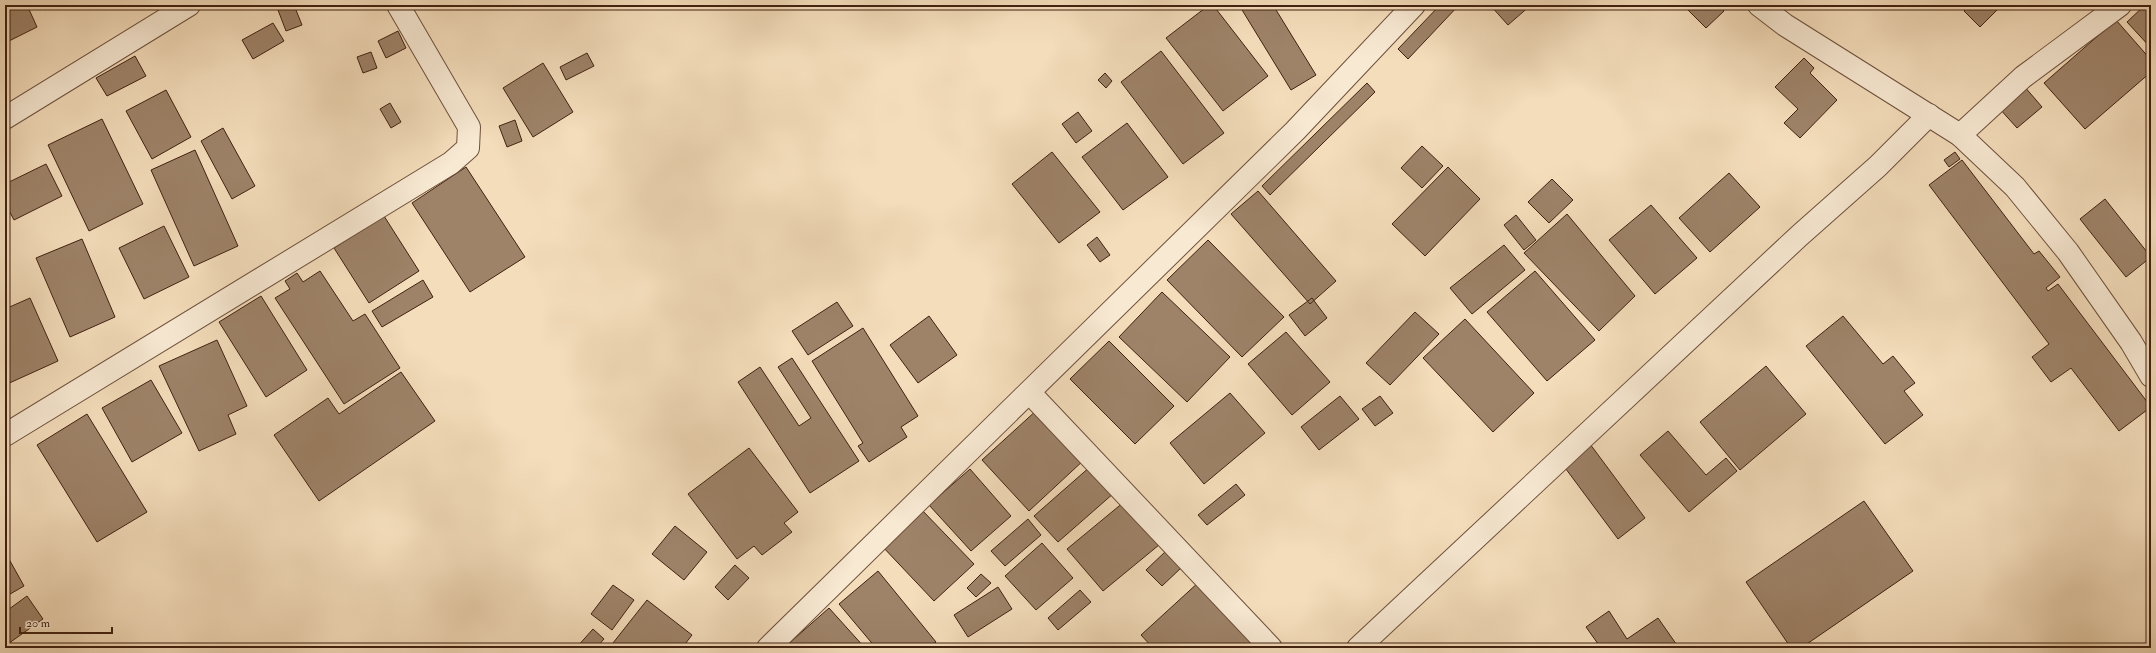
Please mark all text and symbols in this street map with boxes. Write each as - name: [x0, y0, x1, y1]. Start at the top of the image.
- scale bar: [20, 609, 112, 635]
- text: 20 m: [26, 616, 51, 631]

